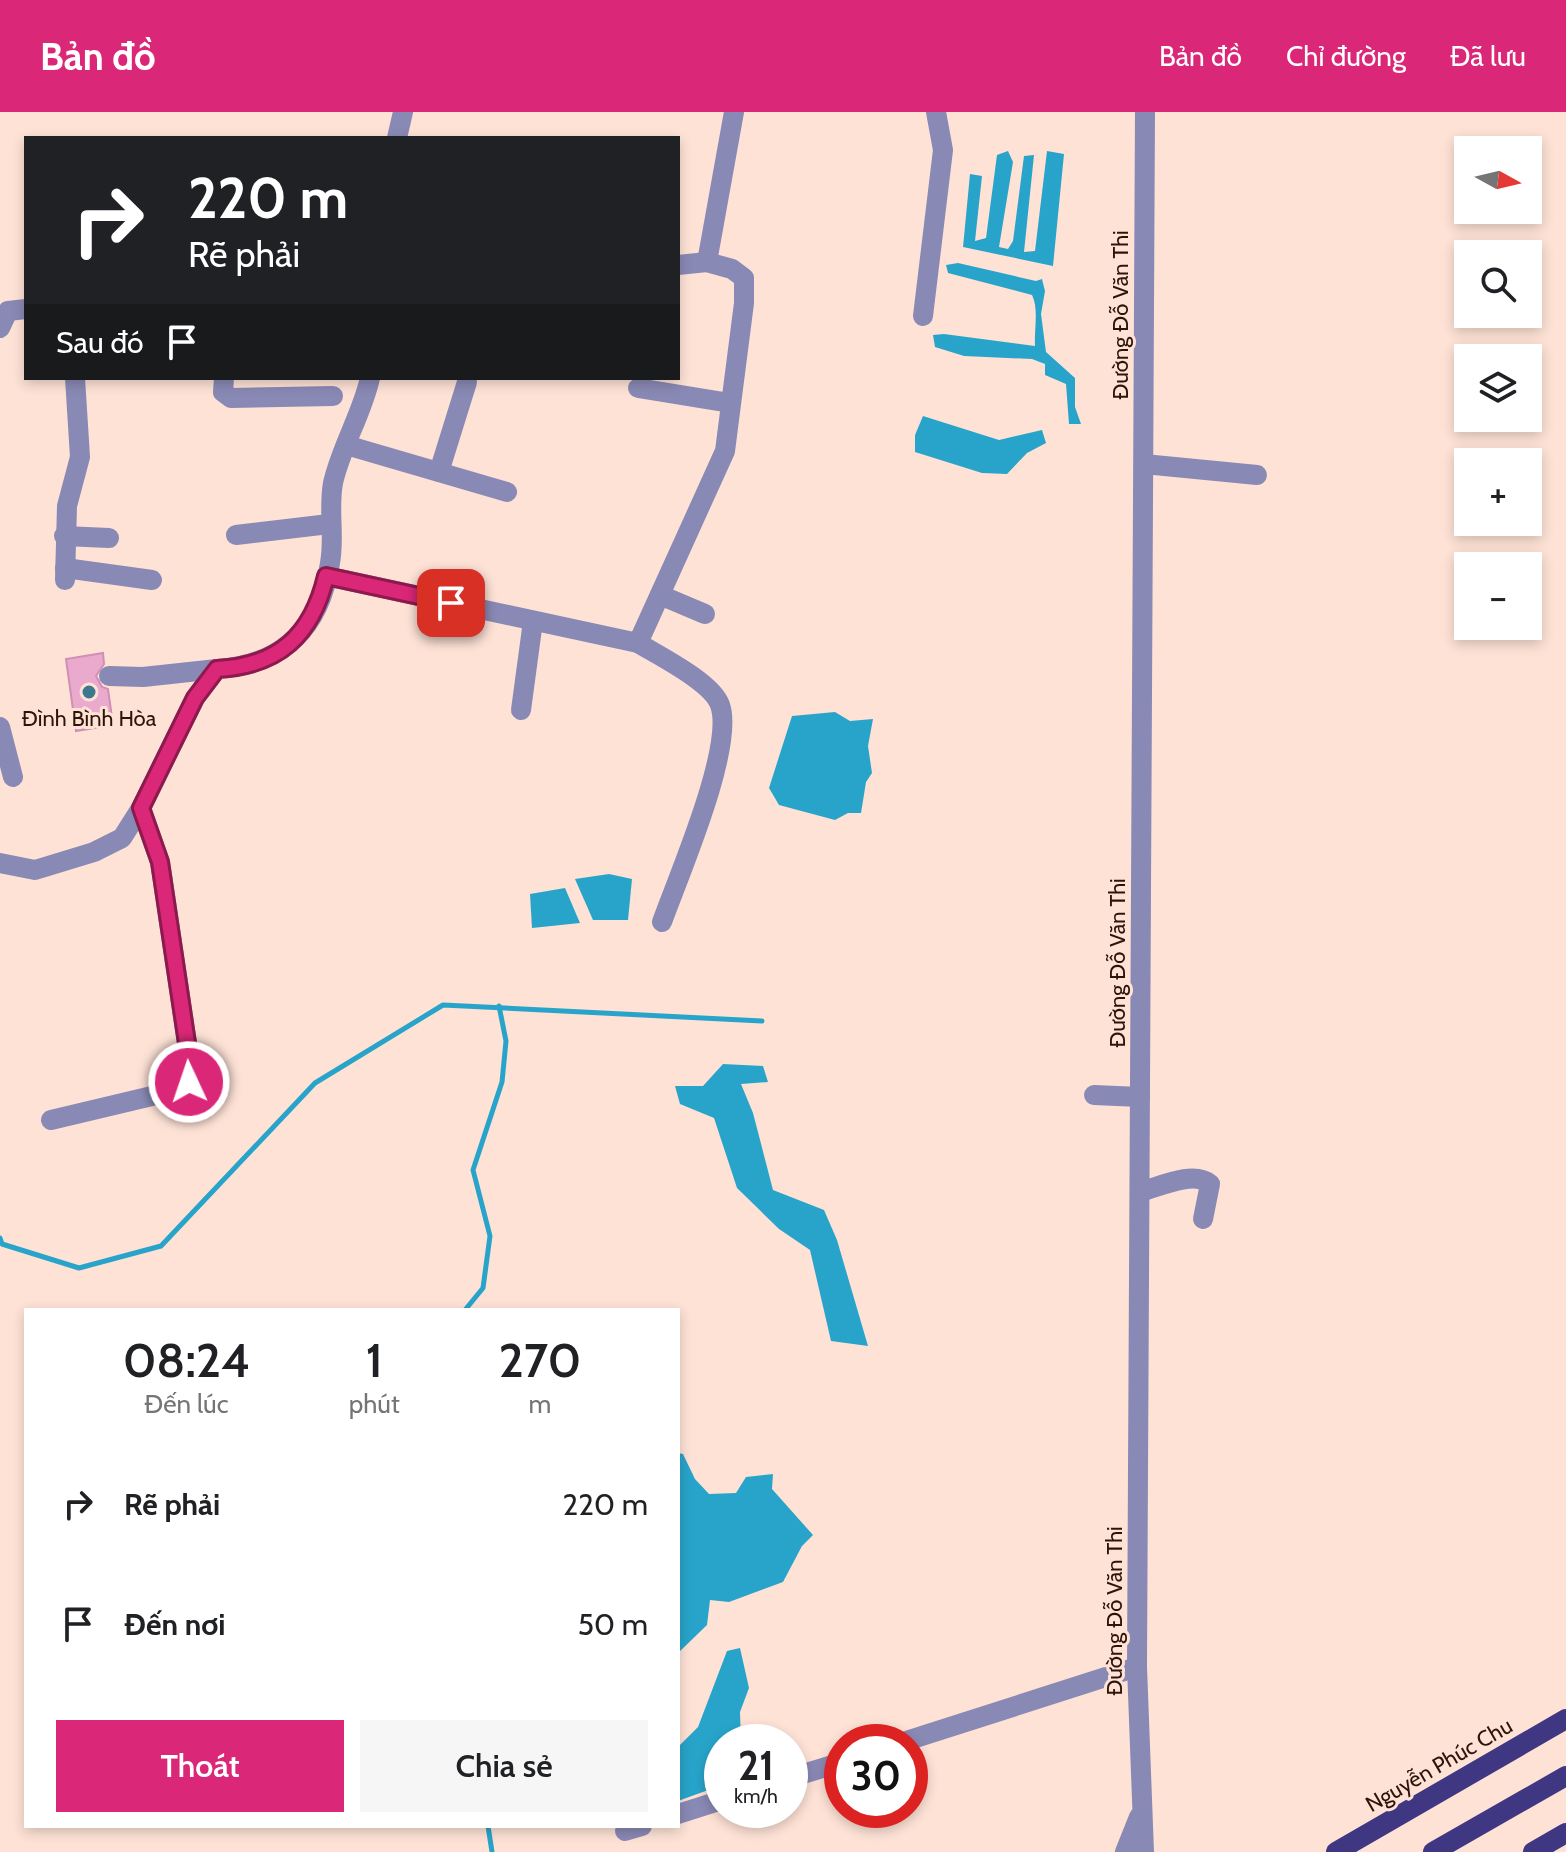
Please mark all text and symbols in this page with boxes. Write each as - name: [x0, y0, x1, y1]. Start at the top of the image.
- text: Bản đồ: [40, 33, 156, 80]
- text: Bản đồ: [1159, 39, 1242, 73]
- text: Chỉ đường: [1286, 39, 1406, 73]
- text: Đã lưu: [1450, 39, 1526, 73]
- north arrow: [1454, 136, 1542, 224]
- map controls: [1454, 136, 1542, 640]
- text: 220 m: [188, 164, 348, 232]
- icon: right: [56, 168, 160, 272]
- street label: Đường Đỗ Văn Thi: [1107, 230, 1134, 400]
- text: Rẽ phải: [188, 232, 300, 276]
- button: search: [1454, 240, 1542, 328]
- icon: arrive: [160, 320, 204, 364]
- text: Sau đó: [56, 324, 144, 361]
- button: layers: [1454, 344, 1542, 432]
- button: +: [1454, 448, 1542, 536]
- button: −: [1454, 552, 1542, 640]
- pin: [417, 569, 485, 637]
- icon: arrive: [429, 581, 473, 625]
- marker: Đình Bình Hòa: [80, 683, 98, 701]
- place label: Đình Bình Hòa: [22, 705, 157, 732]
- street label: Đường Đỗ Văn Thi: [1104, 878, 1131, 1048]
- position arrow: [147, 1040, 231, 1124]
- text: 08:24: [123, 1331, 250, 1389]
- text: 1: [366, 1331, 383, 1389]
- text: 270: [498, 1331, 581, 1389]
- text: Đến lúc: [144, 1388, 229, 1420]
- text: phút: [349, 1388, 400, 1420]
- text: m: [528, 1388, 551, 1420]
- icon: right: [56, 1482, 100, 1526]
- text: Rẽ phải: [124, 1486, 220, 1523]
- text: 220 m: [563, 1486, 648, 1523]
- street label: Đường Đỗ Văn Thi: [1101, 1526, 1128, 1696]
- icon: arrive: [56, 1602, 100, 1646]
- text: Đến nơi: [124, 1606, 226, 1643]
- text: 50 m: [578, 1606, 648, 1643]
- street label: Nguyễn Phúc Chu: [1361, 1712, 1517, 1818]
- button: Thoát: [56, 1720, 344, 1812]
- button: Chia sẻ: [360, 1720, 648, 1812]
- speed limit sign: 30: [824, 1724, 928, 1828]
- text: 21: [738, 1741, 774, 1790]
- text: km/h: [734, 1784, 778, 1808]

